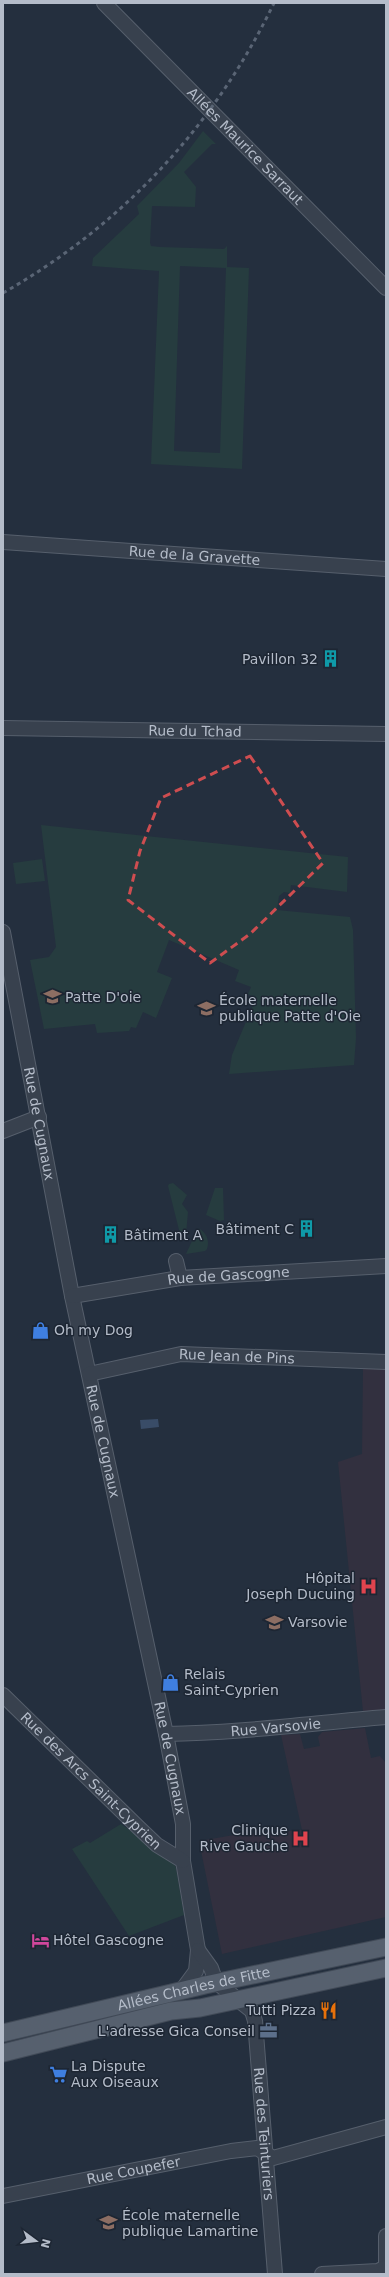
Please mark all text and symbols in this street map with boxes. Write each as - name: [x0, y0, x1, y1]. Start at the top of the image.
- street label: Allées Maurice Sarraut: [184, 84, 307, 208]
- street label: Rue de la Gravette: [128, 543, 261, 568]
- building icon: Pavillon 32: [321, 649, 341, 669]
- place label: Pavillon 32: [242, 651, 318, 667]
- street label: Rue du Tchad: [148, 722, 242, 740]
- school or university icon: Patte D'oie: [42, 987, 62, 1007]
- place label: Patte D'oie: [65, 989, 141, 1005]
- place label: École maternelle publique Patte d'Oie: [219, 992, 361, 1024]
- school or university icon: École maternelle publique Patte d'Oie: [196, 998, 216, 1018]
- street label: Rue de Cugnaux: [21, 1065, 58, 1182]
- building icon: Bâtiment C: [297, 1219, 317, 1239]
- place label: Bâtiment C: [216, 1221, 294, 1237]
- building icon: Bâtiment A: [101, 1225, 121, 1245]
- place label: Bâtiment A: [124, 1227, 203, 1243]
- street label: Rue de Gascogne: [166, 1264, 290, 1288]
- shop icon: Oh my Dog: [31, 1320, 51, 1340]
- place label: Oh my Dog: [54, 1322, 133, 1338]
- street label: Rue Jean de Pins: [179, 1346, 295, 1366]
- street label: Rue de Cugnaux: [83, 1383, 123, 1499]
- place label: Hôpital Joseph Ducuing: [245, 1570, 355, 1602]
- hospital icon: Hôpital Joseph Ducuing: [358, 1576, 378, 1596]
- school or university icon: Varsovie: [265, 1612, 285, 1632]
- place label: Varsovie: [288, 1614, 347, 1630]
- place label: Relais Saint-Cyprien: [184, 1666, 279, 1698]
- shop icon: Relais Saint-Cyprien: [161, 1672, 181, 1692]
- street label: Rue de Cugnaux: [151, 1700, 189, 1816]
- street label: Rue des Arcs Saint-Cyprien: [18, 1709, 165, 1853]
- street label: Rue Varsovie: [230, 1715, 322, 1739]
- place label: Clinique Rive Gauche: [200, 1822, 288, 1854]
- hospital icon: Clinique Rive Gauche: [291, 1828, 311, 1848]
- hotel icon: Hôtel Gascogne: [30, 1930, 50, 1950]
- place label: Hôtel Gascogne: [53, 1932, 164, 1948]
- street label: Allées Charles de Fitte: [116, 1964, 272, 2014]
- restaurant icon: Tutti Pizza: [319, 2000, 339, 2020]
- place label: Tutti Pizza: [245, 2002, 316, 2018]
- office icon: L'adresse Gica Conseil: [258, 2021, 278, 2041]
- place label: L'adresse Gica Conseil: [98, 2023, 255, 2039]
- place label: La Dispute Aux Oiseaux: [71, 2058, 159, 2090]
- supermarket icon: La Dispute Aux Oiseaux: [48, 2064, 68, 2084]
- street label: Rue des Teinturiers: [251, 2067, 277, 2201]
- street label: Rue Coupefer: [85, 2153, 182, 2187]
- place label: École maternelle publique Lamartine: [122, 2207, 258, 2239]
- school or university icon: École maternelle publique Lamartine: [99, 2213, 119, 2233]
- north arrow: [16, 2221, 56, 2261]
- text: N: [38, 2237, 53, 2250]

